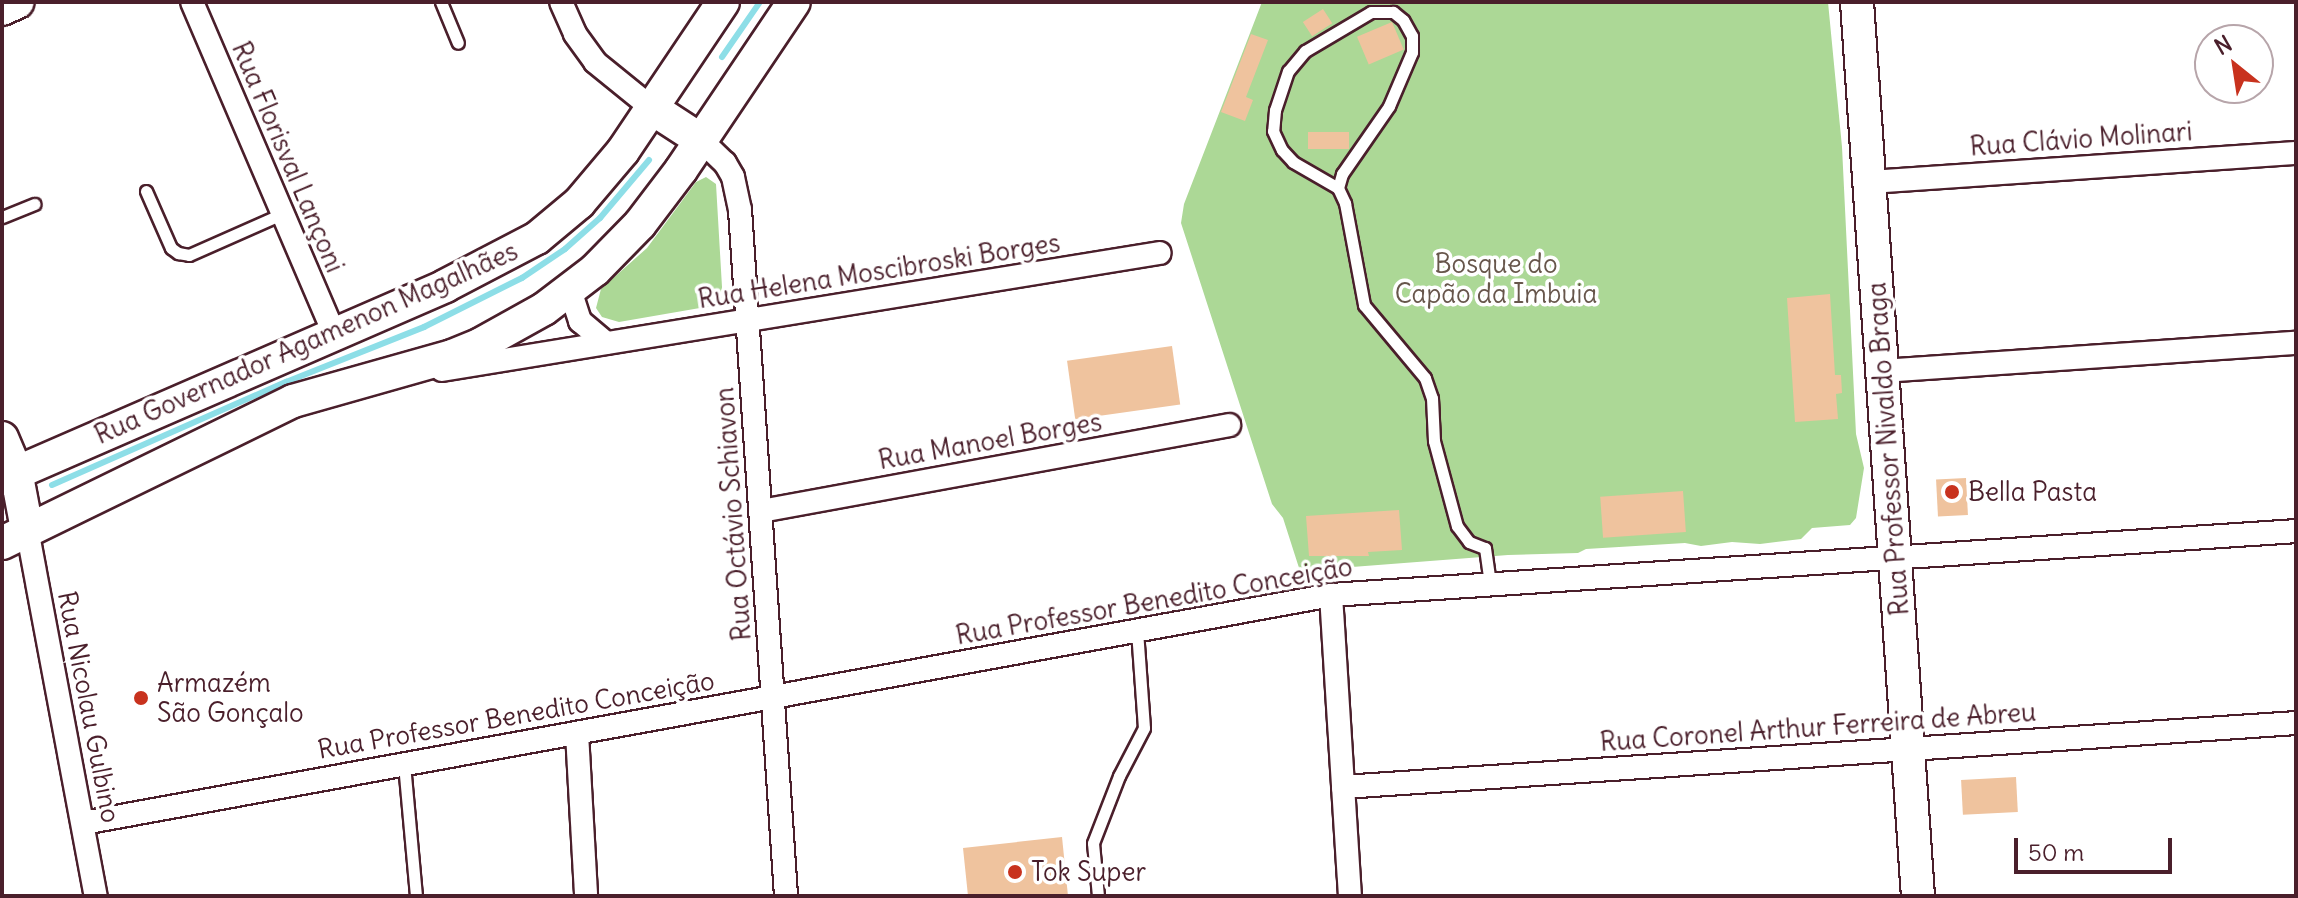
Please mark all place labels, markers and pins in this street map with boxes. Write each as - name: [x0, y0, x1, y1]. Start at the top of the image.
- place label: Bella Pasta: [1968, 476, 2097, 508]
- marker: Bella Pasta: [1943, 483, 1961, 501]
- place label: Armazém São Gonçalo: [157, 667, 304, 728]
- marker: Armazém São Gonçalo: [132, 689, 150, 707]
- place label: Tok Super: [1031, 856, 1146, 888]
- marker: Tok Super: [1006, 863, 1024, 881]

